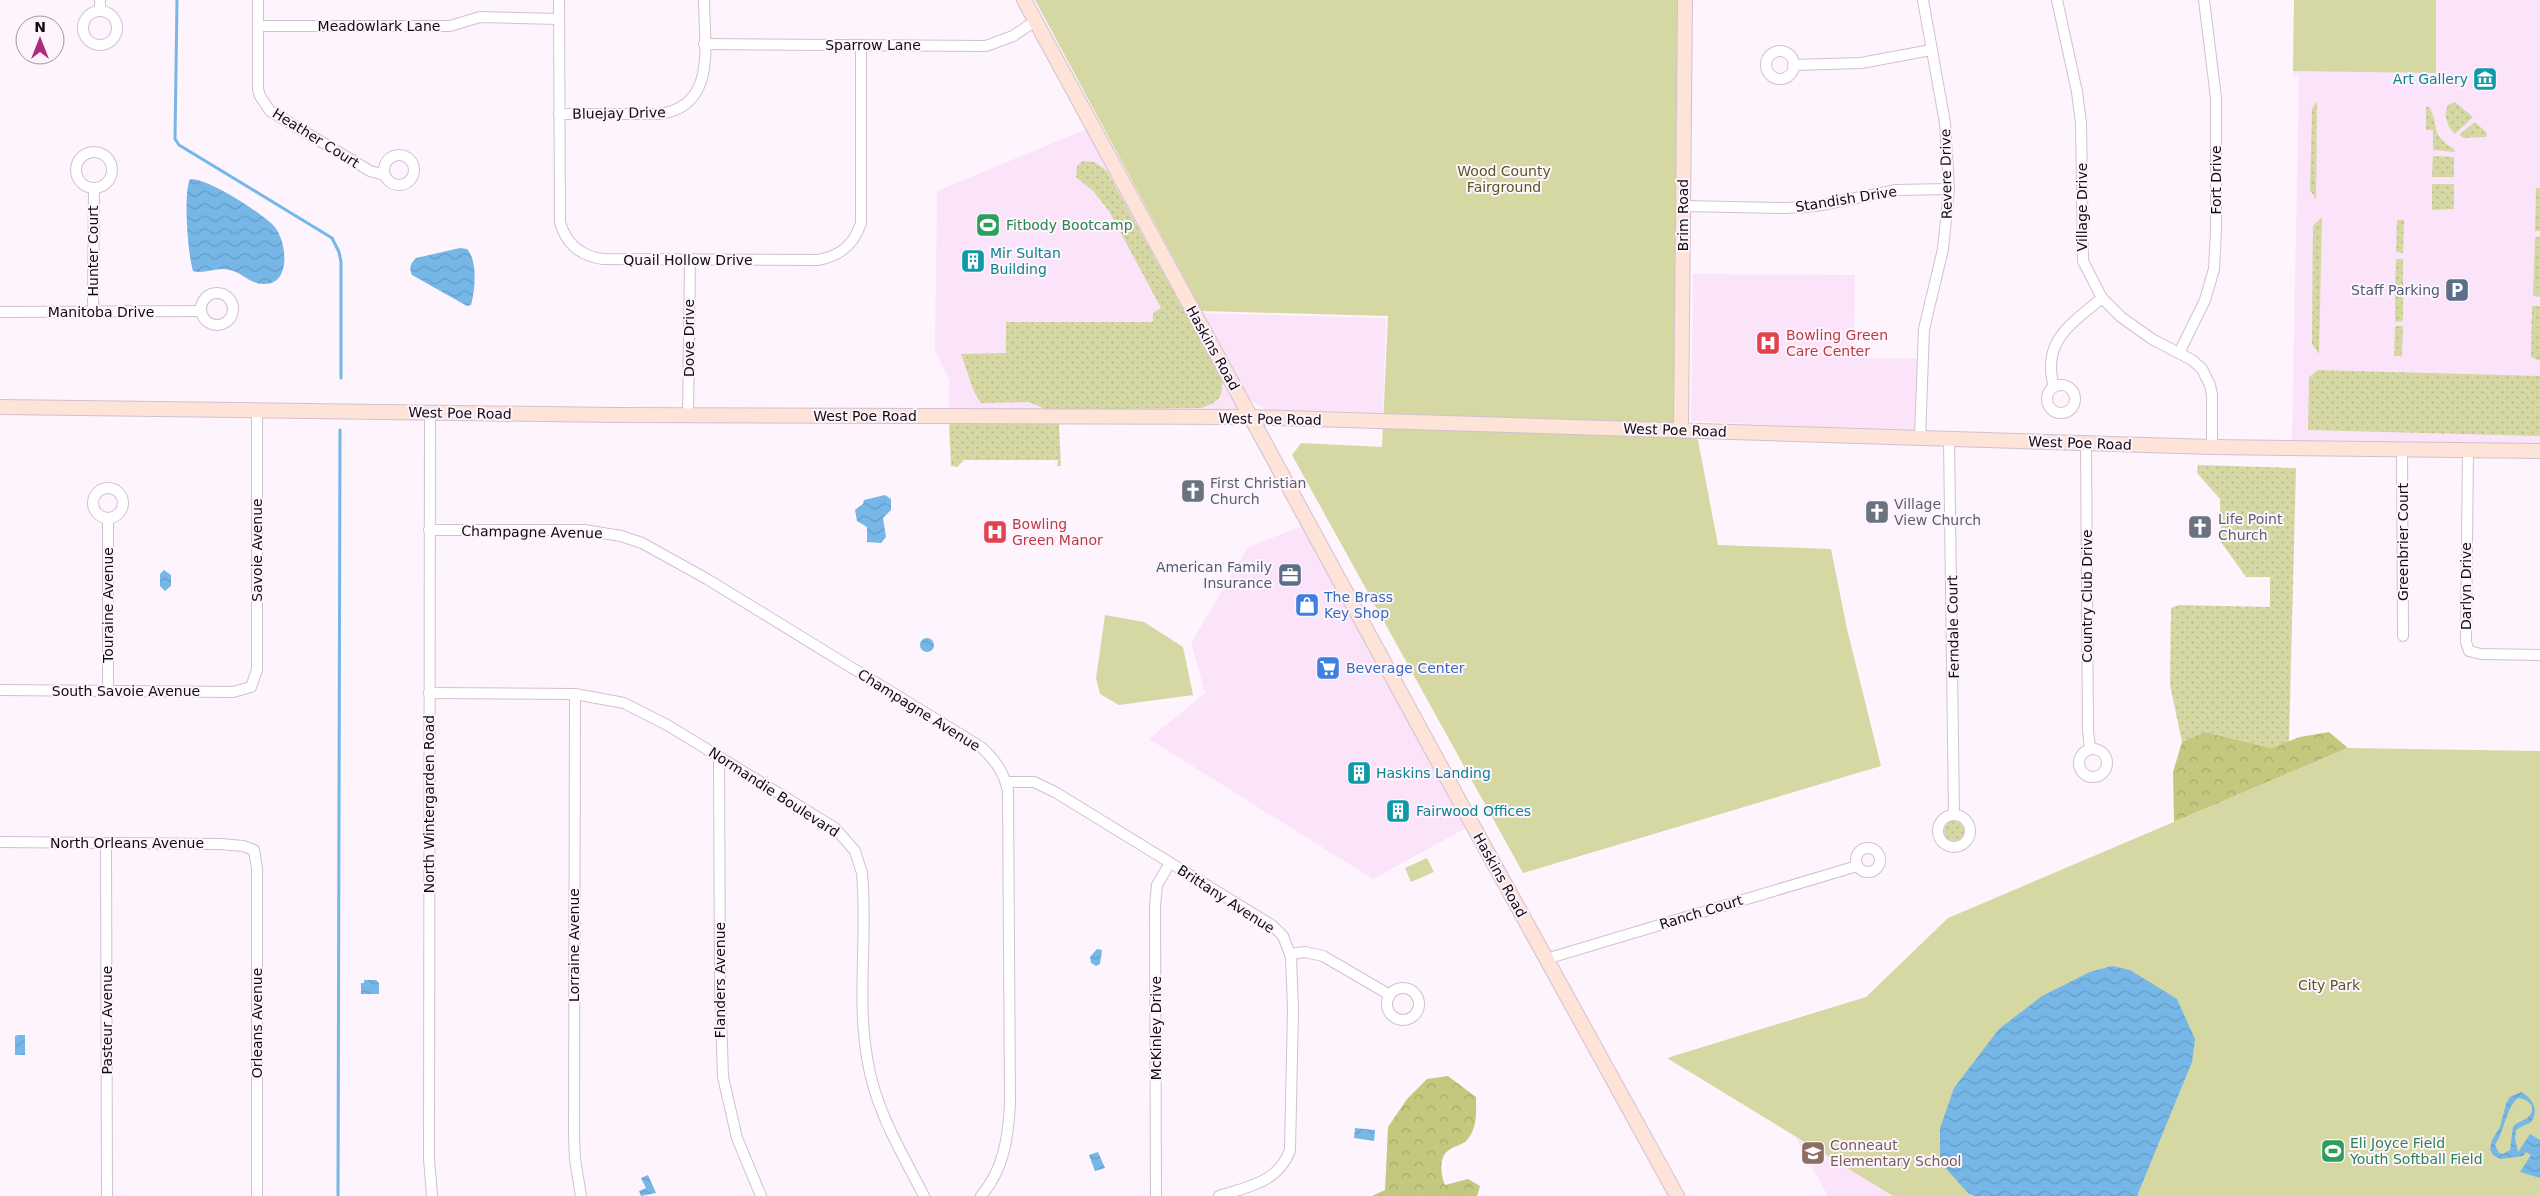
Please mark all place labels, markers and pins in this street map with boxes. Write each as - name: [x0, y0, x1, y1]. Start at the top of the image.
- museum icon: Art Gallery: [2472, 66, 2498, 92]
- place label: Art Gallery: [2393, 71, 2468, 87]
- sports icon: Fitbody Bootcamp: [975, 212, 1001, 238]
- place label: Fitbody Bootcamp: [1006, 217, 1133, 233]
- place label: Mir Sultan Building: [990, 245, 1061, 277]
- building icon: Mir Sultan Building: [960, 248, 986, 274]
- parking icon: Staff Parking: [2444, 277, 2470, 303]
- place label: Staff Parking: [2351, 282, 2440, 298]
- place label: Bowling Green Care Center: [1786, 327, 1888, 359]
- hospital icon: Bowling Green Care Center: [1755, 330, 1781, 356]
- place label: First Christian Church: [1210, 475, 1306, 507]
- church icon: First Christian Church: [1180, 478, 1206, 504]
- place label: Village View Church: [1894, 496, 1981, 528]
- church icon: Village View Church: [1864, 499, 1890, 525]
- place label: Life Point Church: [2218, 511, 2283, 543]
- church icon: Life Point Church: [2187, 514, 2213, 540]
- place label: Bowling Green Manor: [1012, 516, 1103, 548]
- hospital icon: Bowling Green Manor: [982, 519, 1008, 545]
- place label: American Family Insurance: [1156, 559, 1272, 591]
- office icon: American Family Insurance: [1277, 562, 1303, 588]
- place label: The Brass Key Shop: [1323, 589, 1393, 621]
- shop icon: The Brass Key Shop: [1294, 592, 1320, 618]
- supermarket icon: Beverage Center: [1315, 655, 1341, 681]
- place label: Beverage Center: [1346, 660, 1465, 676]
- building icon: Haskins Landing: [1346, 760, 1372, 786]
- place label: Haskins Landing: [1376, 765, 1491, 781]
- building icon: Fairwood Offices: [1385, 798, 1411, 824]
- place label: Fairwood Offices: [1416, 803, 1531, 819]
- place label: Eli Joyce Field Youth Softball Field: [2349, 1135, 2483, 1167]
- place label: Conneaut Elementary School: [1830, 1137, 1962, 1169]
- sports icon: Eli Joyce Field Youth Softball Field: [2320, 1138, 2346, 1164]
- school or university icon: Conneaut Elementary School: [1800, 1140, 1826, 1166]

